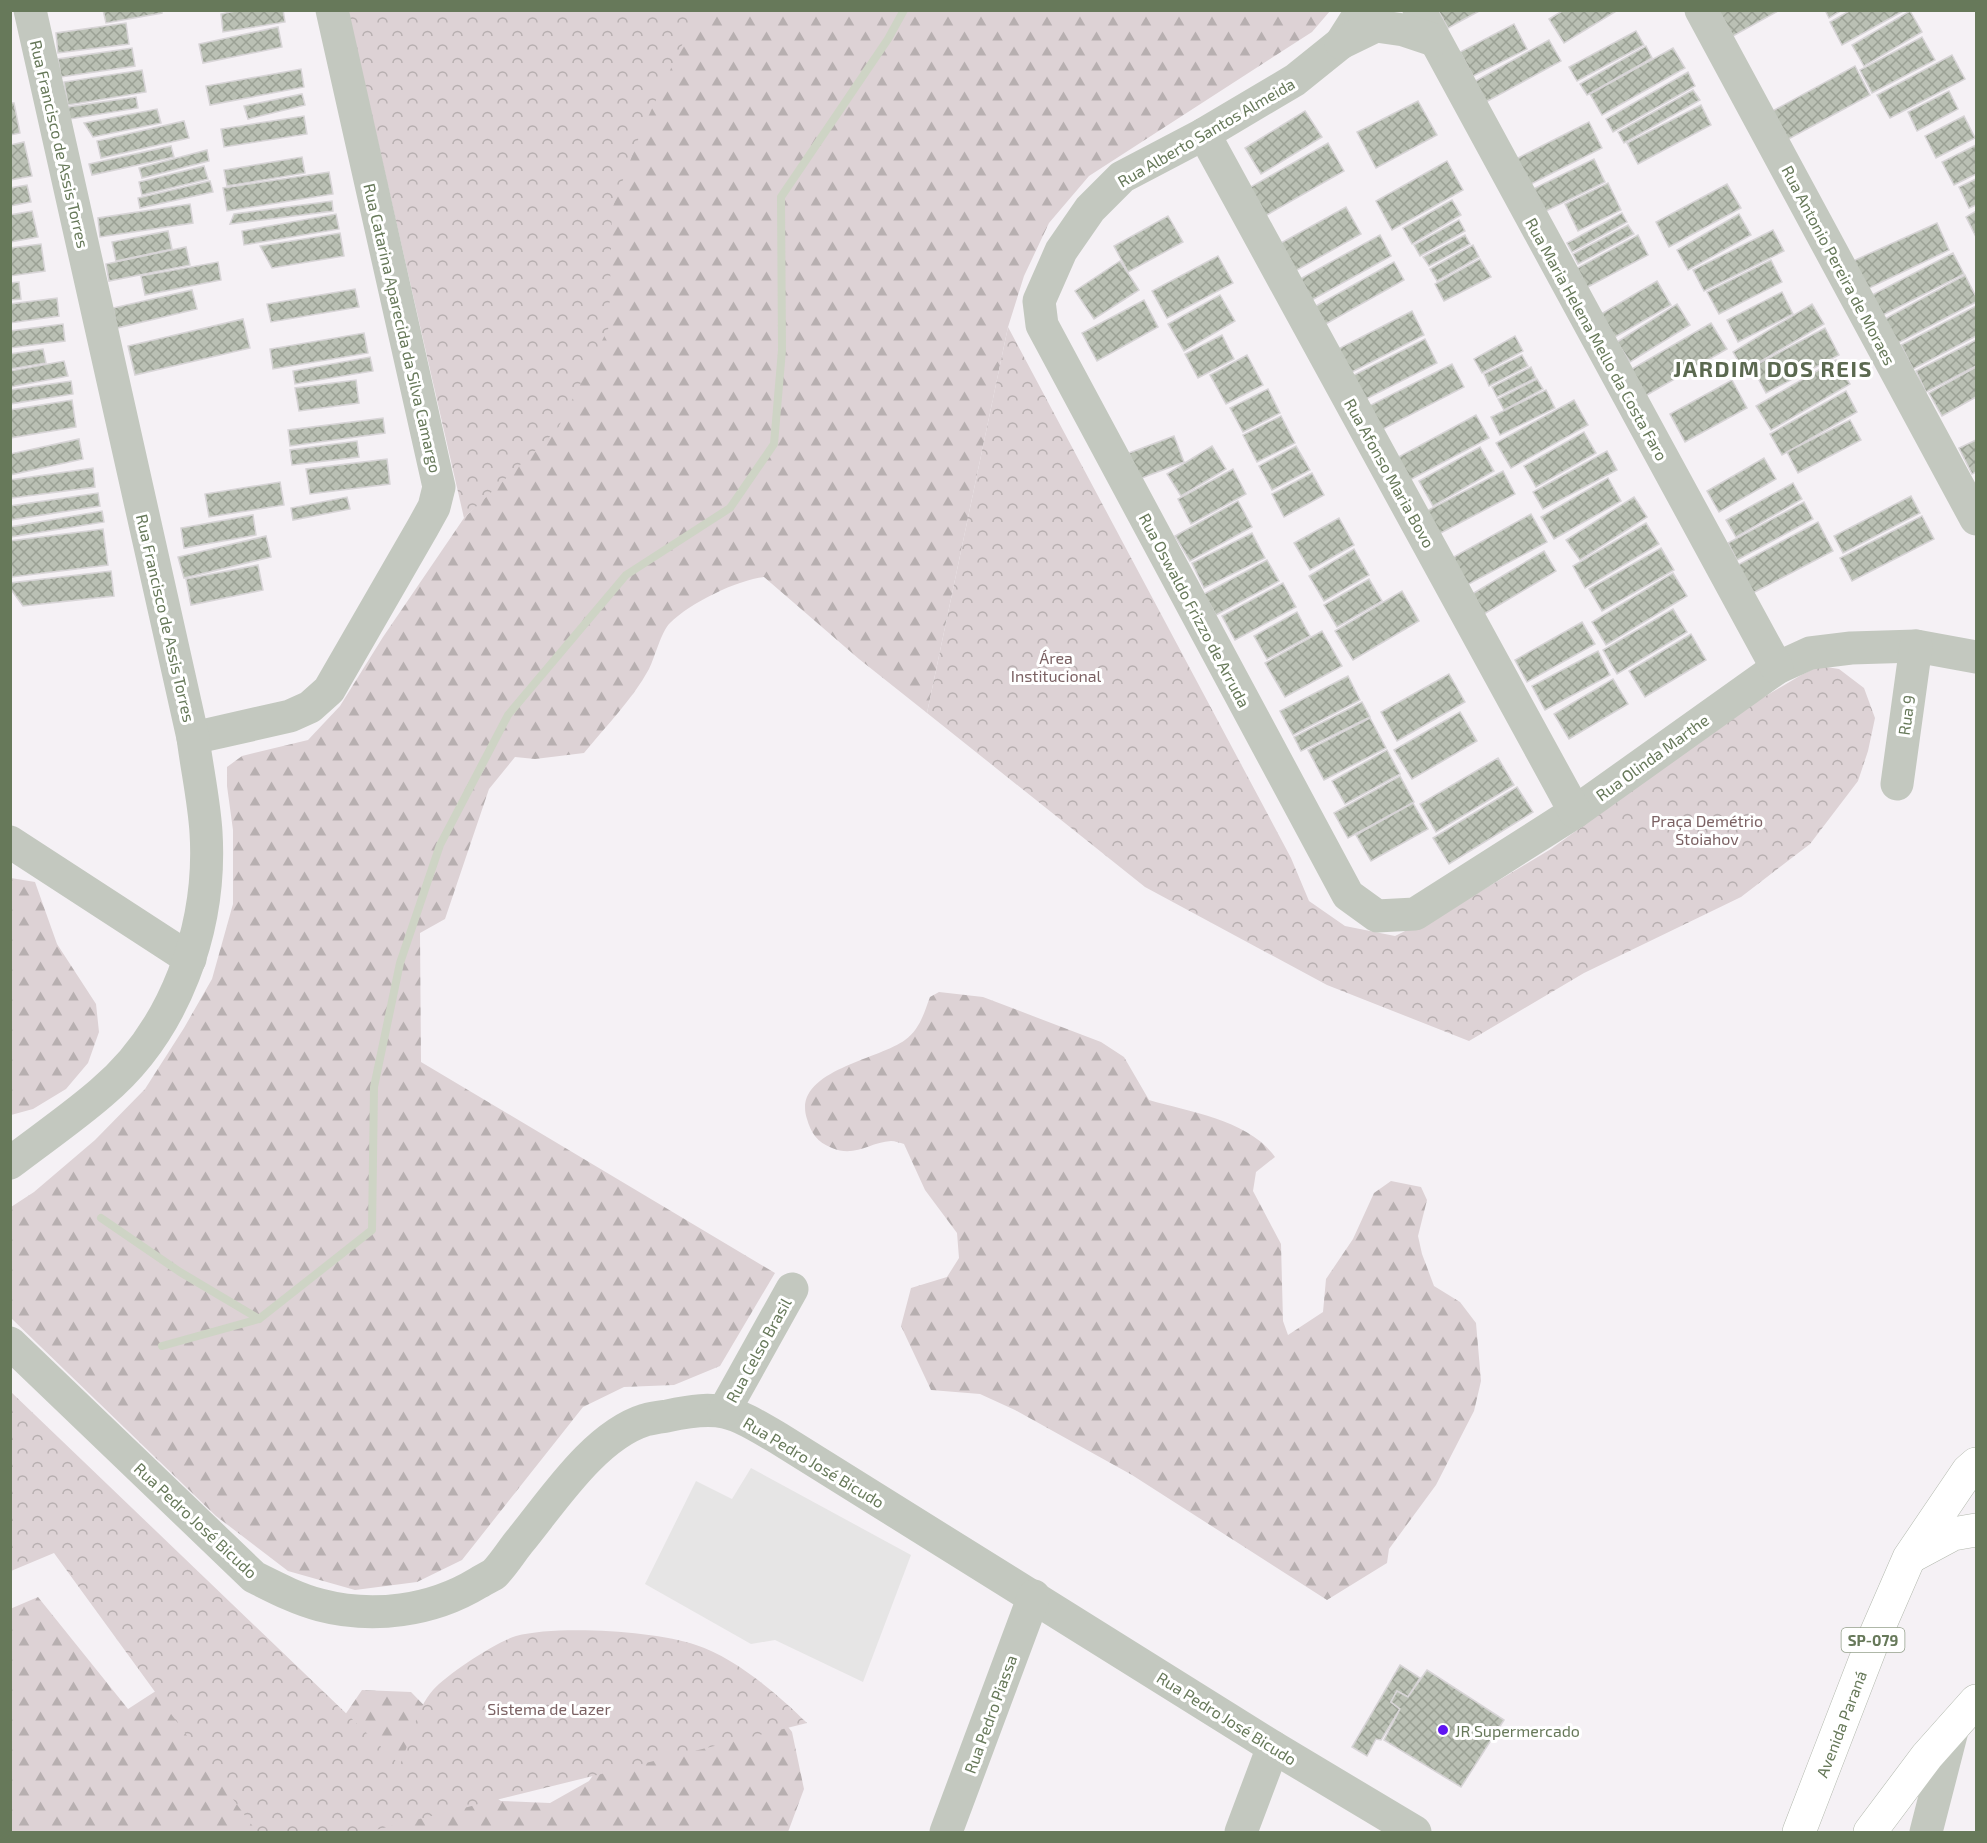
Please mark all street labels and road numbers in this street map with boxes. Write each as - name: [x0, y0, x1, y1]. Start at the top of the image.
- street label: Rua Francisco de Assis Torres: [27, 38, 93, 250]
- street label: Rua Alberto Santos Almeida: [1114, 73, 1298, 191]
- street label: Rua Antonio Pereira de Moraes: [1778, 162, 1900, 368]
- street label: Rua Catarina Aparecida da Silva Camargo: [360, 181, 446, 475]
- street label: Rua Maria Helena Mello da Costa Faro: [1522, 214, 1672, 464]
- street label: Rua Afonso Maria Bovo: [1341, 395, 1439, 551]
- street label: Rua Oswaldo Frizzo de Arruda: [1136, 510, 1254, 710]
- street label: Rua Francisco de Assis Torres: [133, 512, 199, 724]
- street label: Rua 9: [1894, 694, 1918, 736]
- street label: Rua Olinda Marthe: [1592, 710, 1712, 804]
- street label: Rua Celso Brasil: [721, 1294, 795, 1406]
- street label: Rua Pedro José Bicudo: [740, 1412, 888, 1512]
- street label: Rua Pedro José Bicudo: [131, 1458, 261, 1582]
- road number: SP-079: [1842, 1628, 1904, 1652]
- street label: Rua Pedro Piassa: [960, 1652, 1020, 1776]
- street label: Rua Pedro José Bicudo: [1154, 1667, 1300, 1769]
- street label: Avenida Paraná: [1812, 1668, 1870, 1780]

